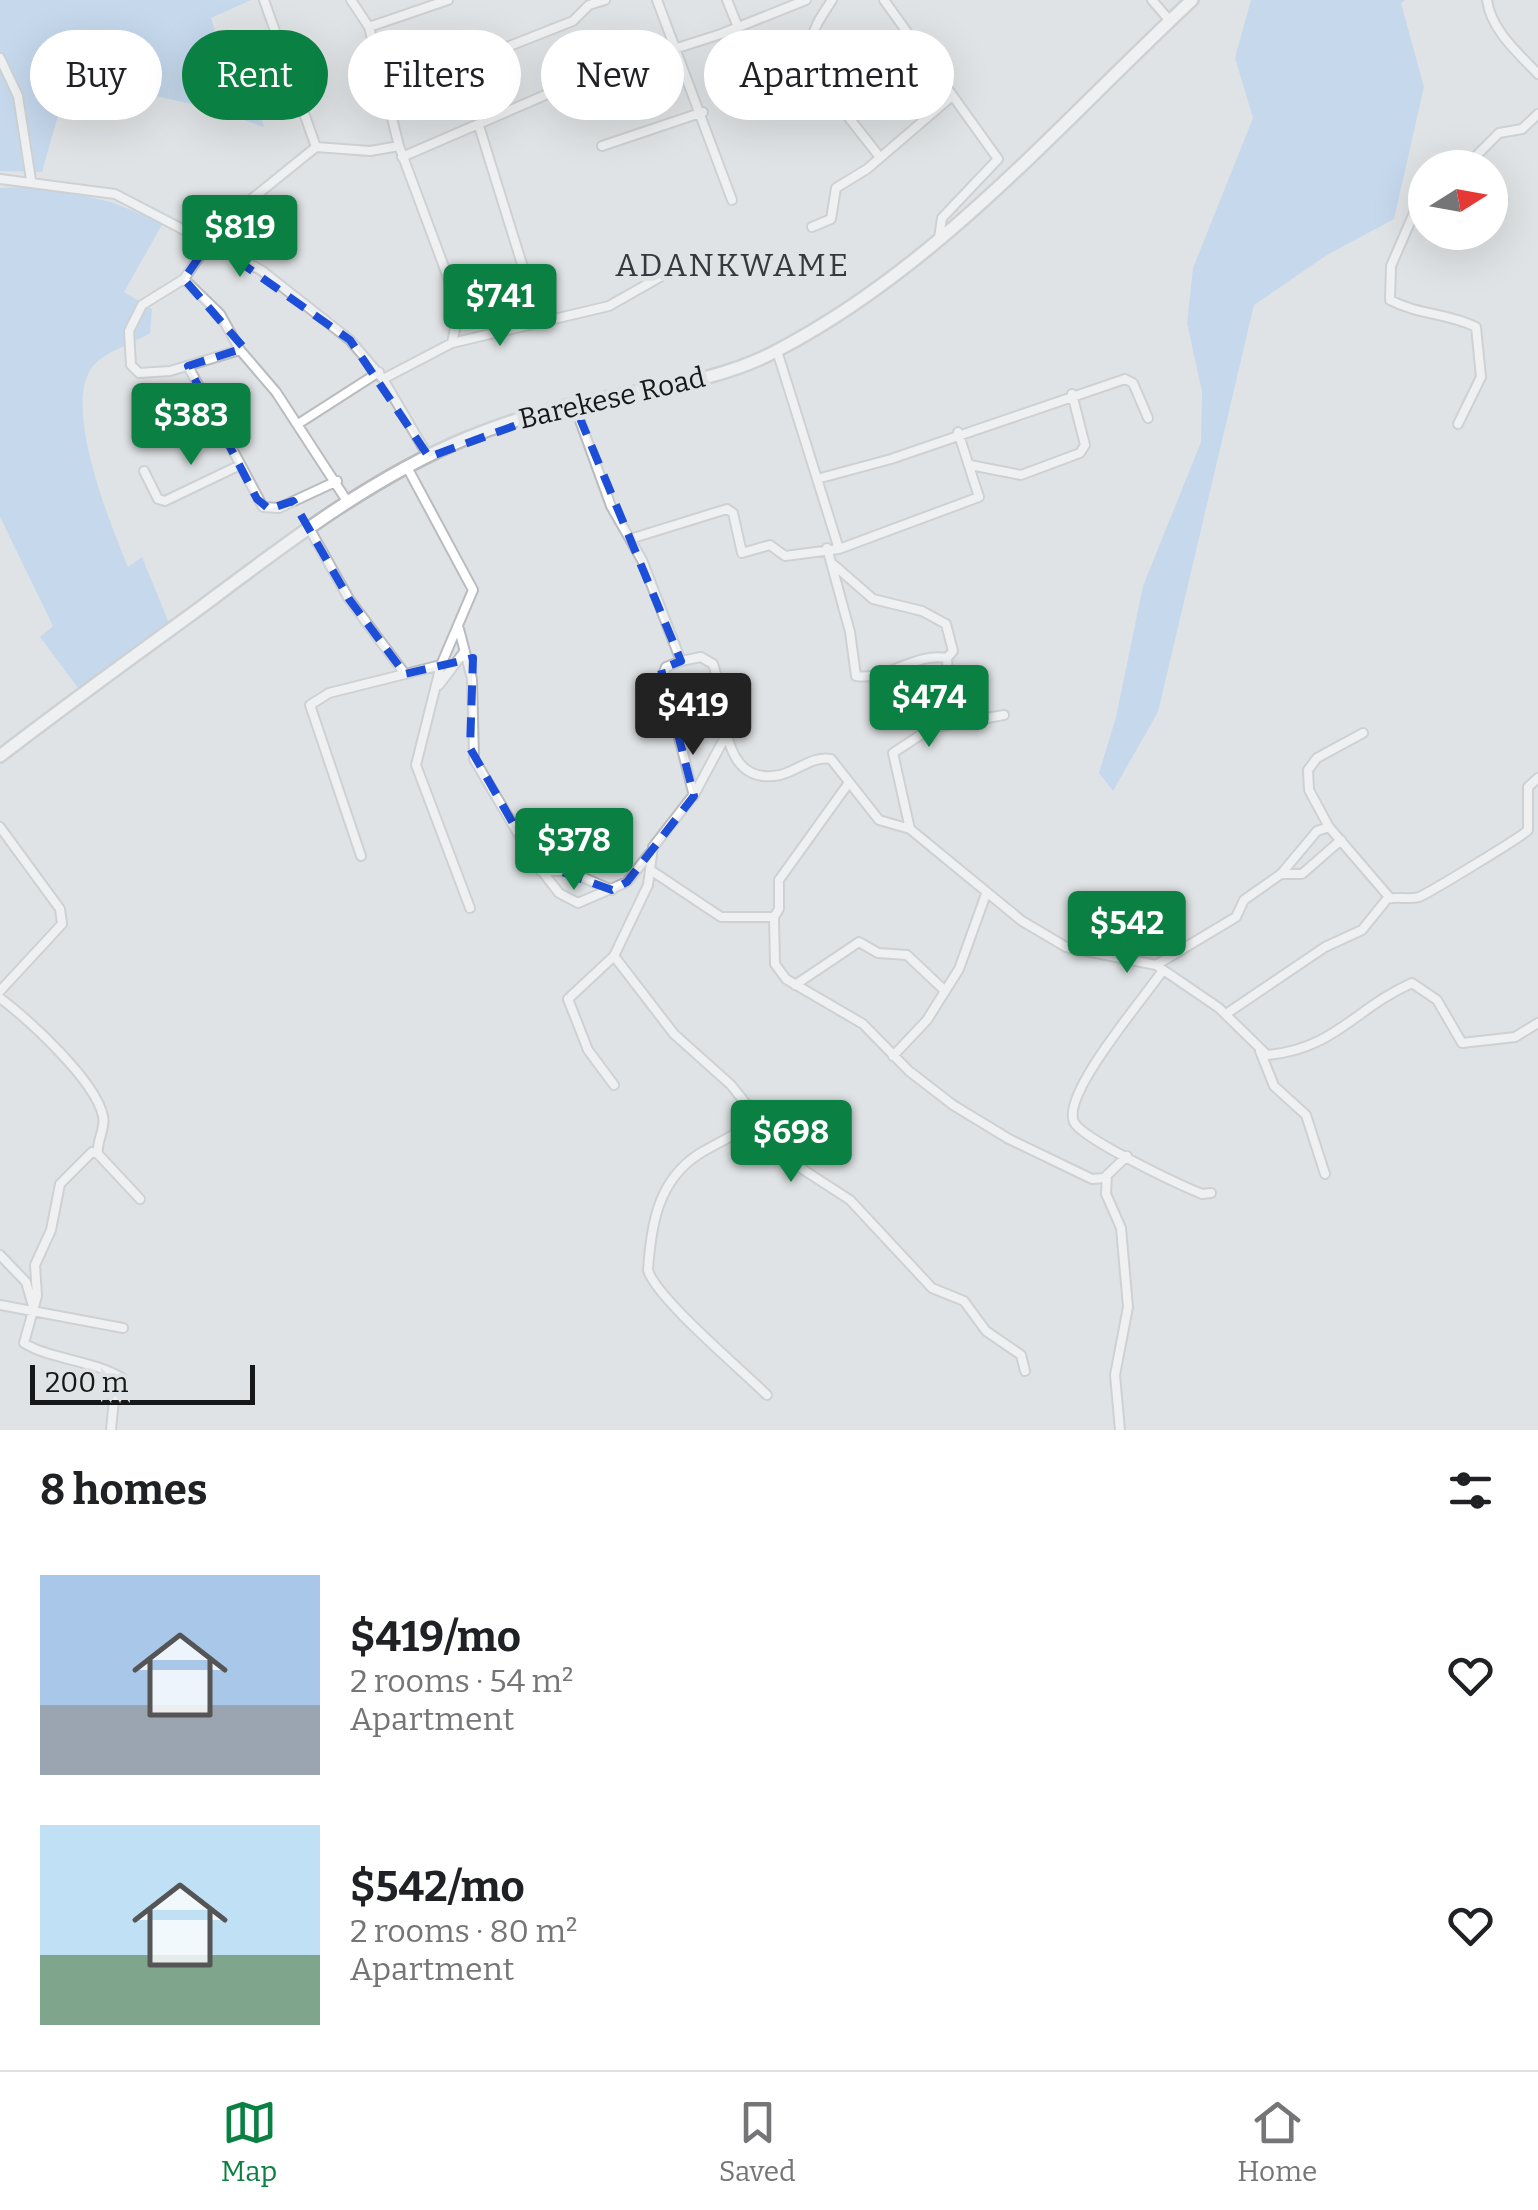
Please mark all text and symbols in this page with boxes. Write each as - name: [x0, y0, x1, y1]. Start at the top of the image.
- chip: Buy: [30, 30, 162, 120]
- chip: Rent: [182, 30, 328, 120]
- chip: Filters: [348, 30, 521, 120]
- chip: New: [541, 30, 684, 120]
- chip: Apartment: [704, 30, 954, 120]
- north arrow: [1408, 150, 1508, 250]
- map controls: [1408, 150, 1508, 250]
- pin: $819: [181, 195, 299, 280]
- text: $819: [204, 208, 276, 246]
- district label: ADANKWAME: [615, 246, 851, 284]
- pin: $741: [441, 264, 559, 349]
- text: $741: [465, 277, 535, 315]
- street label: Barekese Road: [516, 361, 708, 435]
- pin: $383: [132, 383, 250, 468]
- text: $383: [154, 396, 228, 434]
- pin: $474: [870, 665, 988, 750]
- pin: $419: [634, 673, 752, 758]
- text: $474: [892, 678, 966, 716]
- text: $419: [657, 686, 729, 724]
- pin: $378: [515, 808, 633, 893]
- text: $378: [537, 821, 611, 859]
- pin: $542: [1068, 891, 1186, 976]
- text: $542: [1090, 904, 1164, 942]
- pin: $698: [732, 1100, 850, 1185]
- text: $698: [753, 1113, 829, 1151]
- scale bar: [30, 1360, 255, 1404]
- text: 200 m: [45, 1366, 128, 1399]
- icon: filters: [1443, 1463, 1498, 1518]
- text: 8 homes: [40, 1465, 208, 1515]
- text: $419/mo: [350, 1612, 521, 1662]
- icon: home: [120, 1615, 240, 1735]
- icon: heart: [1443, 1648, 1498, 1703]
- text: 2 rooms · 54 m²: [350, 1662, 573, 1700]
- text: Apartment: [350, 1700, 514, 1738]
- text: $542/mo: [350, 1862, 525, 1912]
- icon: home: [120, 1865, 240, 1985]
- icon: heart: [1443, 1898, 1498, 1953]
- text: 2 rooms · 80 m²: [350, 1912, 577, 1950]
- text: Apartment: [350, 1950, 514, 1988]
- tab: Map: [221, 2095, 277, 2188]
- tab: Saved: [719, 2095, 796, 2188]
- tab: Home: [1237, 2095, 1317, 2188]

